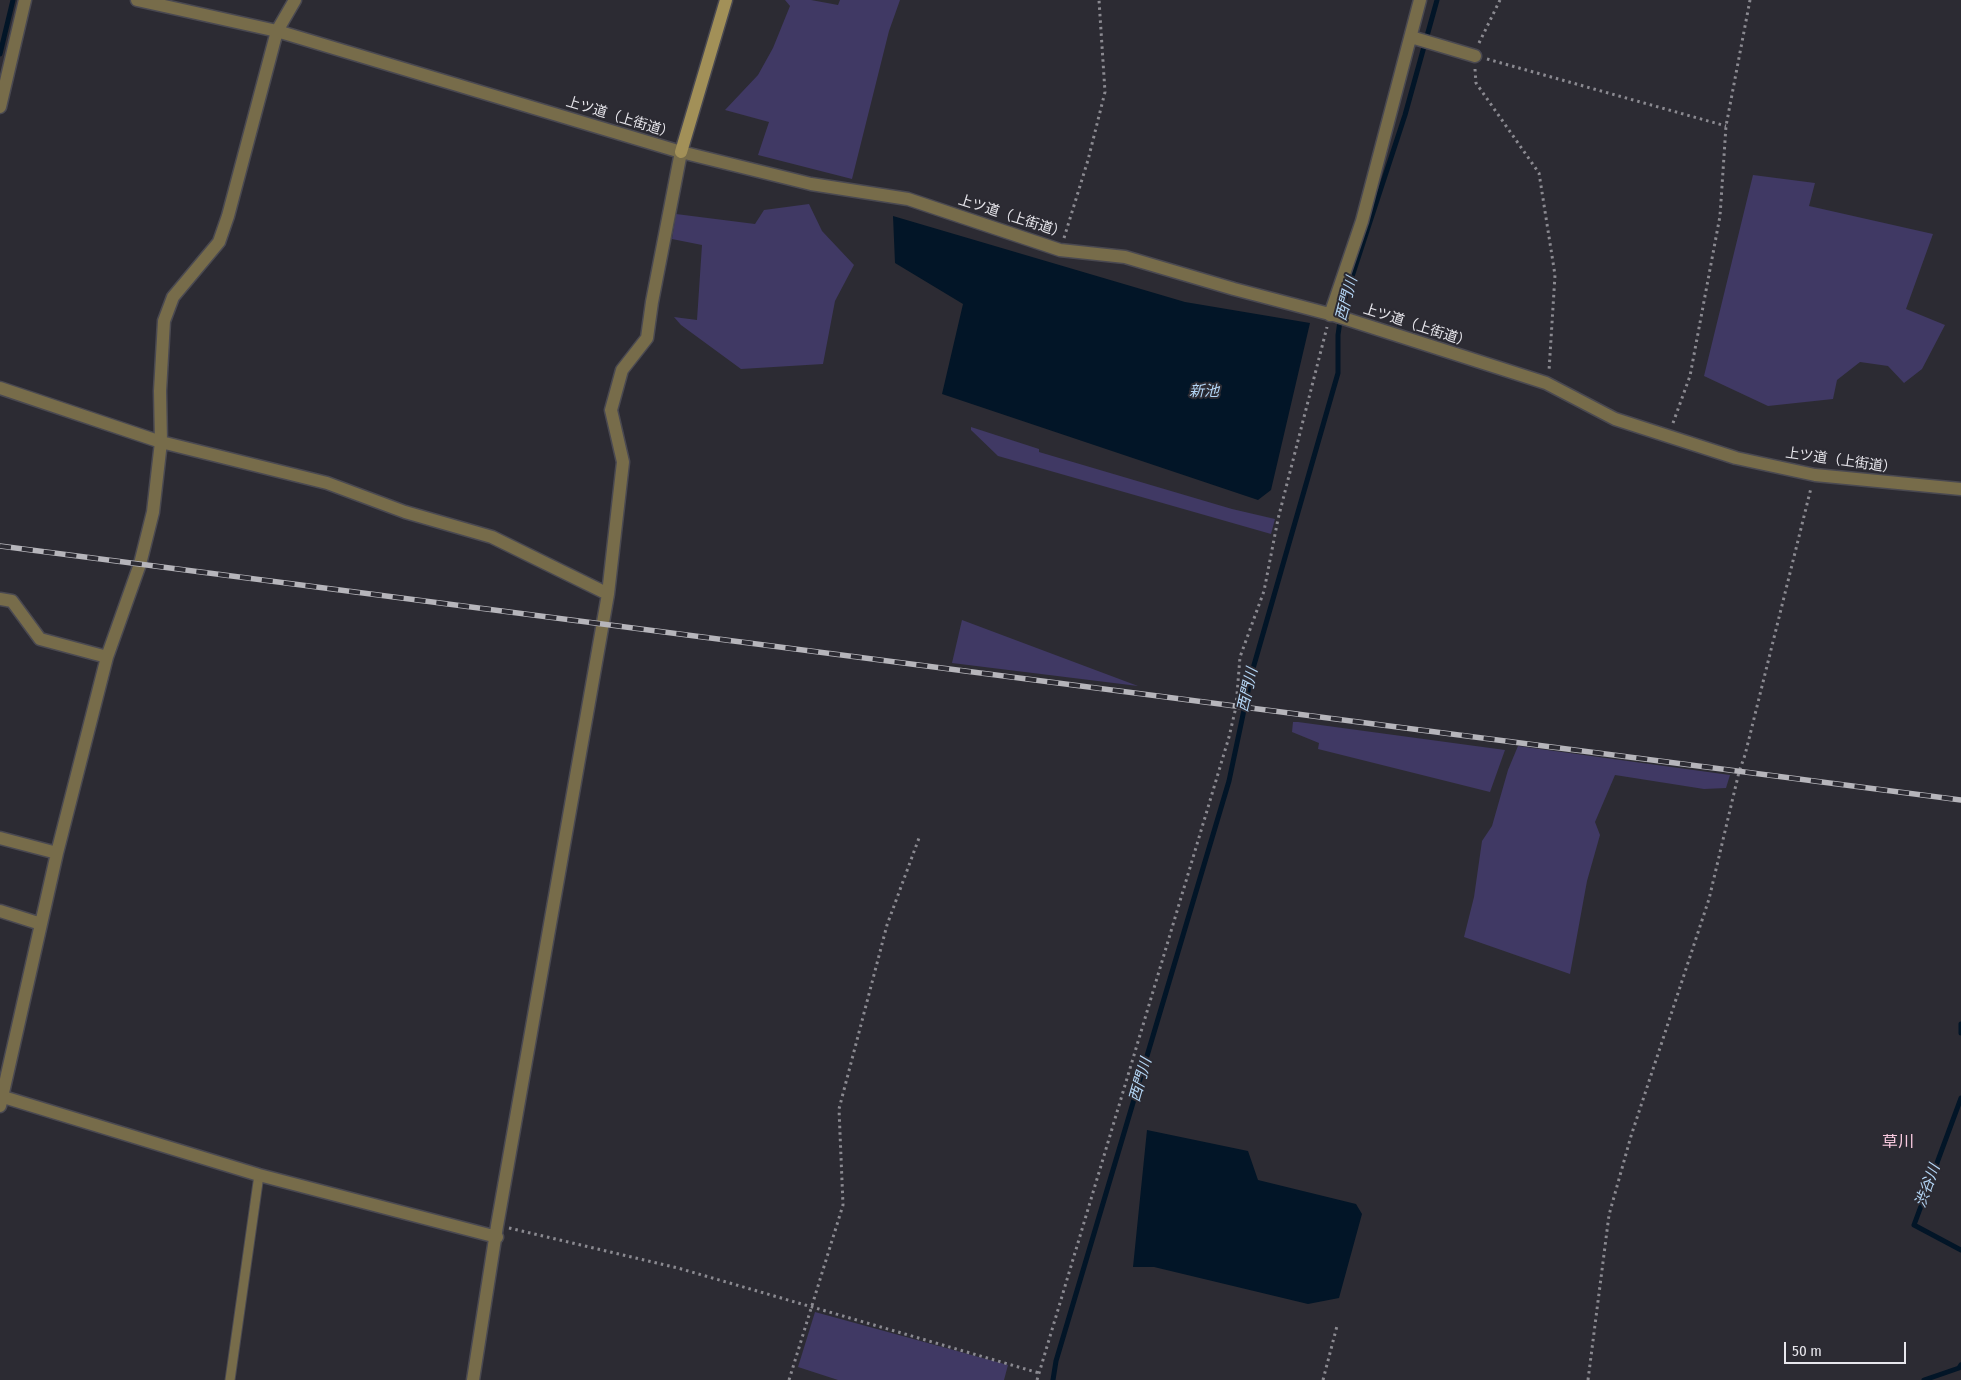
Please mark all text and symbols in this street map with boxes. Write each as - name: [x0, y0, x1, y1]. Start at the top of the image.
- street label: 上ツ道（上街道）: [564, 94, 676, 142]
- street label: 上ツ道（上街道）: [956, 192, 1068, 242]
- water label: 西門川: [1332, 275, 1362, 323]
- street label: 上ツ道（上街道）: [1361, 301, 1473, 351]
- water label: 新池: [1189, 383, 1219, 401]
- street label: 上ツ道（上街道）: [1784, 445, 1898, 477]
- water label: 西門川: [1234, 666, 1262, 714]
- water label: 西門川: [1126, 1056, 1156, 1104]
- district label: 草川: [1882, 1133, 1914, 1153]
- water label: 渋谷川: [1912, 1162, 1944, 1210]
- scale bar: [1786, 1332, 1908, 1364]
- text: 50 m: [1792, 1342, 1822, 1360]

